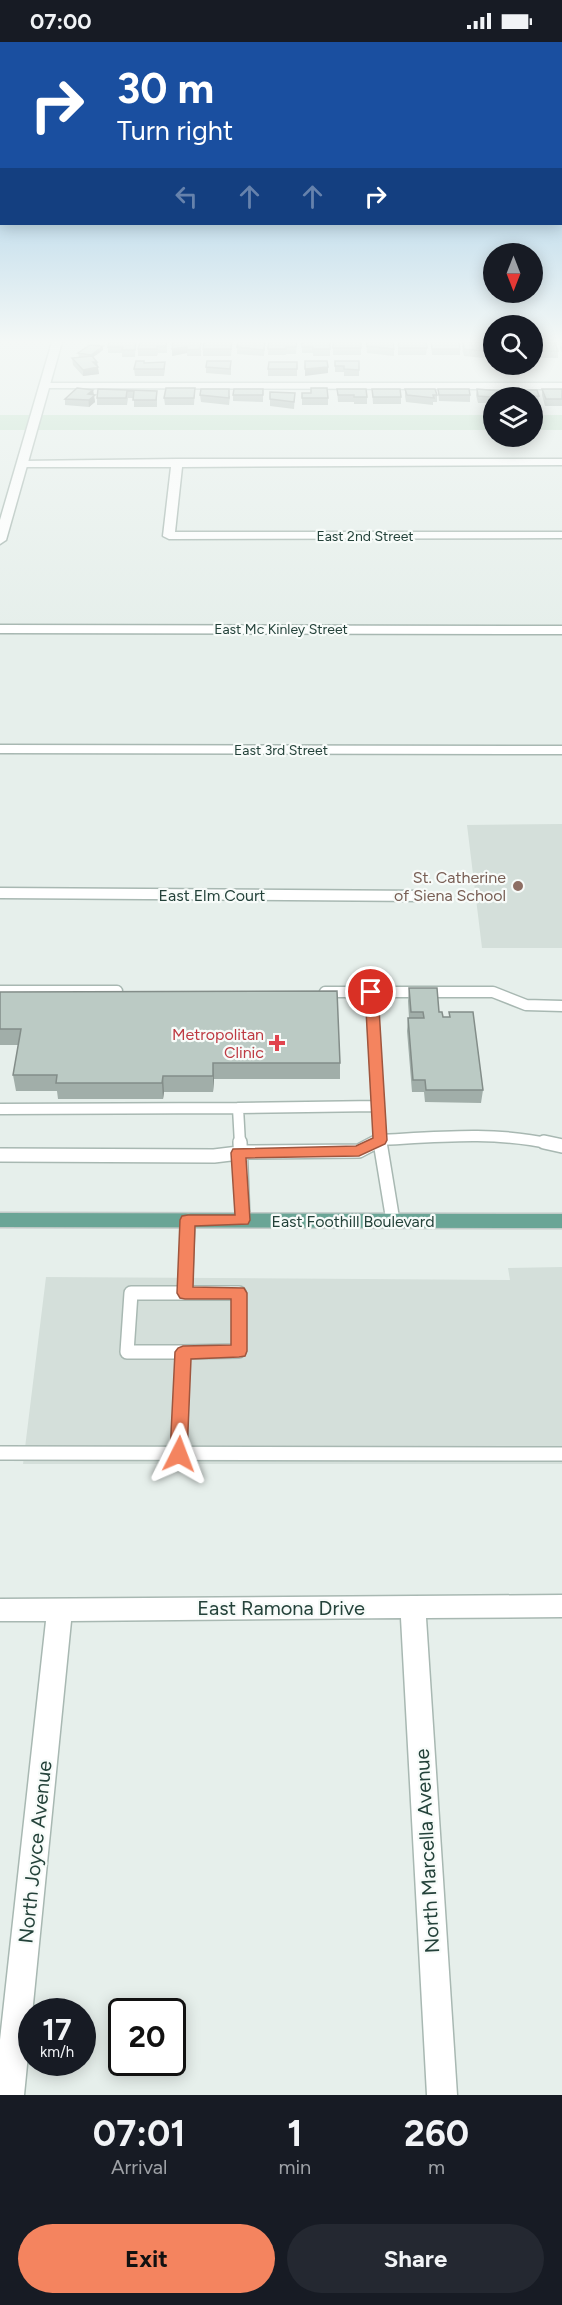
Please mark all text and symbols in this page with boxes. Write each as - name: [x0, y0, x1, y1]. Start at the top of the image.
- text: 07:00: [30, 8, 92, 35]
- text: 30 m: [117, 63, 214, 114]
- icon: right: [18, 66, 96, 144]
- text: Turn right: [117, 114, 233, 147]
- icon: left: [170, 180, 203, 213]
- icon: ahead: [233, 180, 266, 213]
- icon: ahead: [296, 180, 329, 213]
- icon: right: [359, 180, 392, 213]
- north arrow: [483, 243, 543, 303]
- map controls: [483, 243, 543, 447]
- button: search: [483, 315, 543, 375]
- button: layers: [483, 387, 543, 447]
- street label: East 2nd Street: [316, 528, 414, 545]
- street label: East Mc Kinley Street: [214, 621, 348, 638]
- street label: East 3rd Street: [234, 742, 328, 759]
- place label: St. Catherine of Siena School: [394, 868, 506, 905]
- marker: St. Catherine of Siena School: [511, 879, 525, 893]
- street label: East Elm Court: [159, 886, 265, 905]
- pin: [345, 966, 396, 1017]
- icon: arrive: [354, 975, 387, 1008]
- place label: Metropolitan Clinic: [172, 1025, 264, 1062]
- marker: Metropolitan Clinic: [268, 1034, 286, 1052]
- street label: East Foothill Boulevard: [271, 1212, 435, 1231]
- position arrow: [147, 1422, 211, 1486]
- street label: East Ramona Drive: [197, 1596, 365, 1620]
- street label: North Marcella Avenue: [410, 1748, 444, 1954]
- street label: North Joyce Avenue: [13, 1759, 57, 1945]
- speed limit sign: 20: [108, 1998, 186, 2076]
- text: 17: [42, 2011, 72, 2048]
- text: km/h: [40, 2043, 74, 2061]
- text: 07:01: [93, 2112, 186, 2155]
- text: 1: [287, 2112, 302, 2155]
- text: 260: [404, 2112, 469, 2155]
- text: Arrival: [111, 2155, 167, 2179]
- text: min: [278, 2155, 311, 2179]
- text: m: [428, 2155, 445, 2179]
- button: Exit: [18, 2224, 275, 2293]
- button: Share: [287, 2224, 544, 2293]

